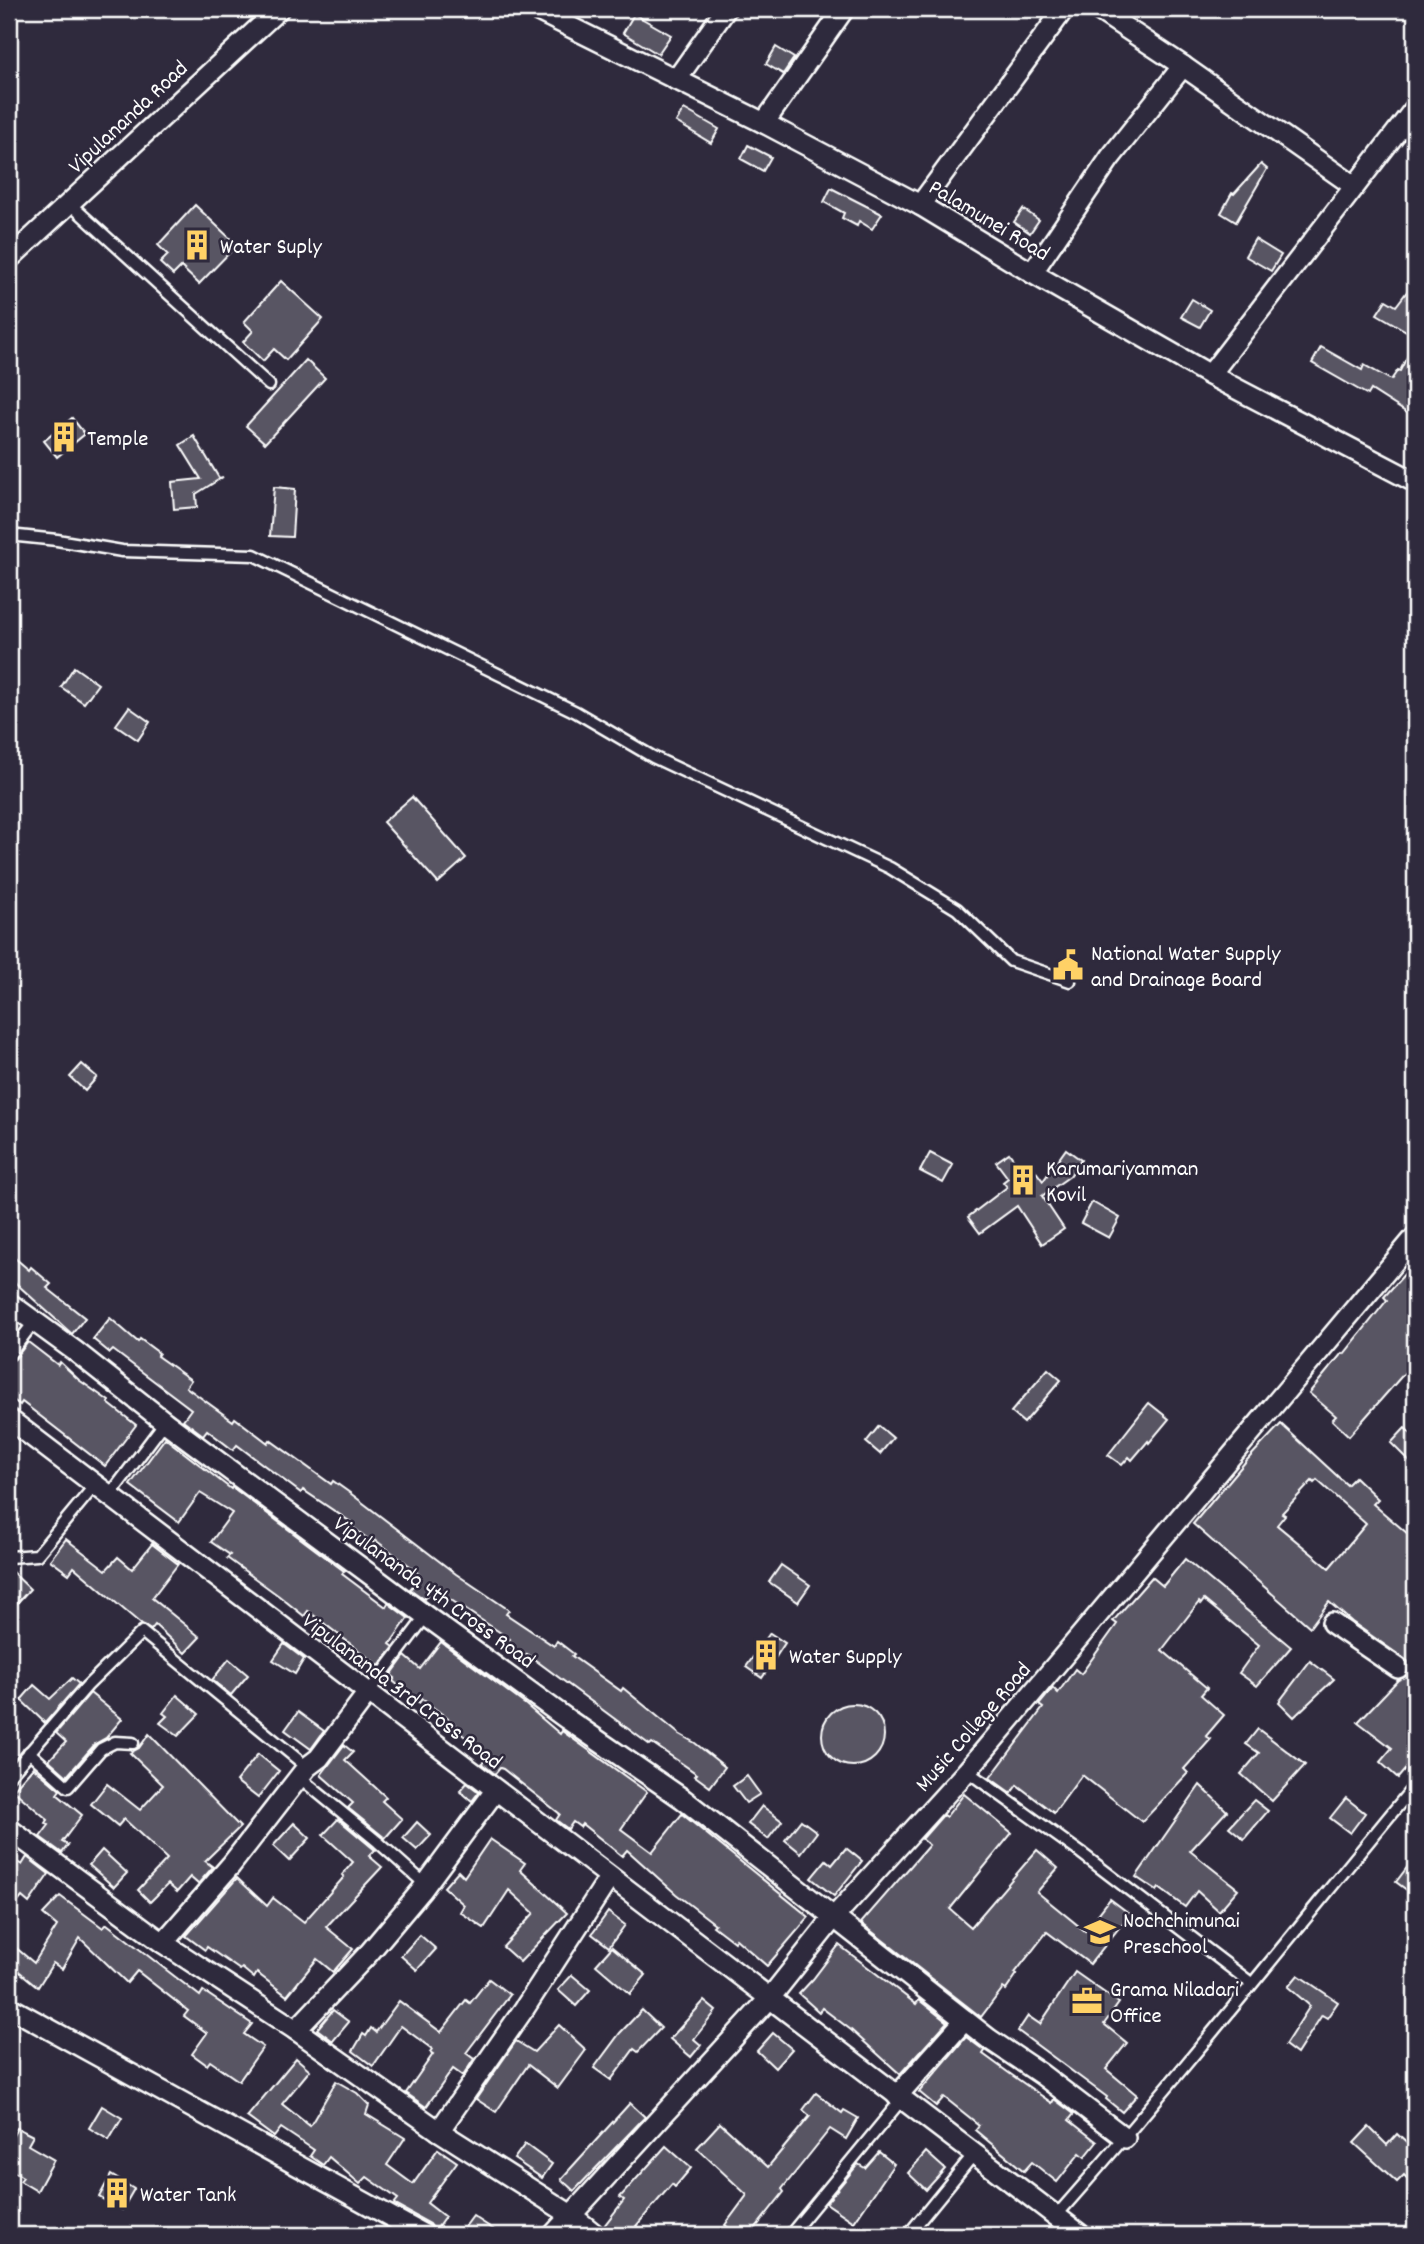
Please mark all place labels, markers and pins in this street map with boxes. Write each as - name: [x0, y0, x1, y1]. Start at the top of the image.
- building icon: Water Suply: [180, 228, 214, 262]
- place label: Water Suply: [220, 232, 323, 265]
- building icon: Temple: [47, 420, 81, 454]
- place label: Temple: [87, 424, 148, 457]
- place label: National Water Supply and Drainage Board: [1091, 939, 1281, 998]
- public building icon: National Water Supply and Drainage Board: [1051, 948, 1085, 982]
- place label: Karumariyamman Kovil: [1046, 1154, 1198, 1213]
- building icon: Karumariyamman Kovil: [1006, 1163, 1040, 1197]
- building icon: Water Supply: [749, 1638, 783, 1672]
- place label: Water Supply: [789, 1642, 902, 1675]
- place label: Nochchimunai Preschool: [1123, 1906, 1240, 1965]
- school or university icon: Nochchimunai Preschool: [1083, 1915, 1117, 1949]
- place label: Grama Niladari Office: [1110, 1975, 1239, 2034]
- office icon: Grama Niladari Office: [1070, 1984, 1104, 2018]
- building icon: Water Tank: [100, 2176, 134, 2210]
- place label: Water Tank: [140, 2180, 236, 2213]

